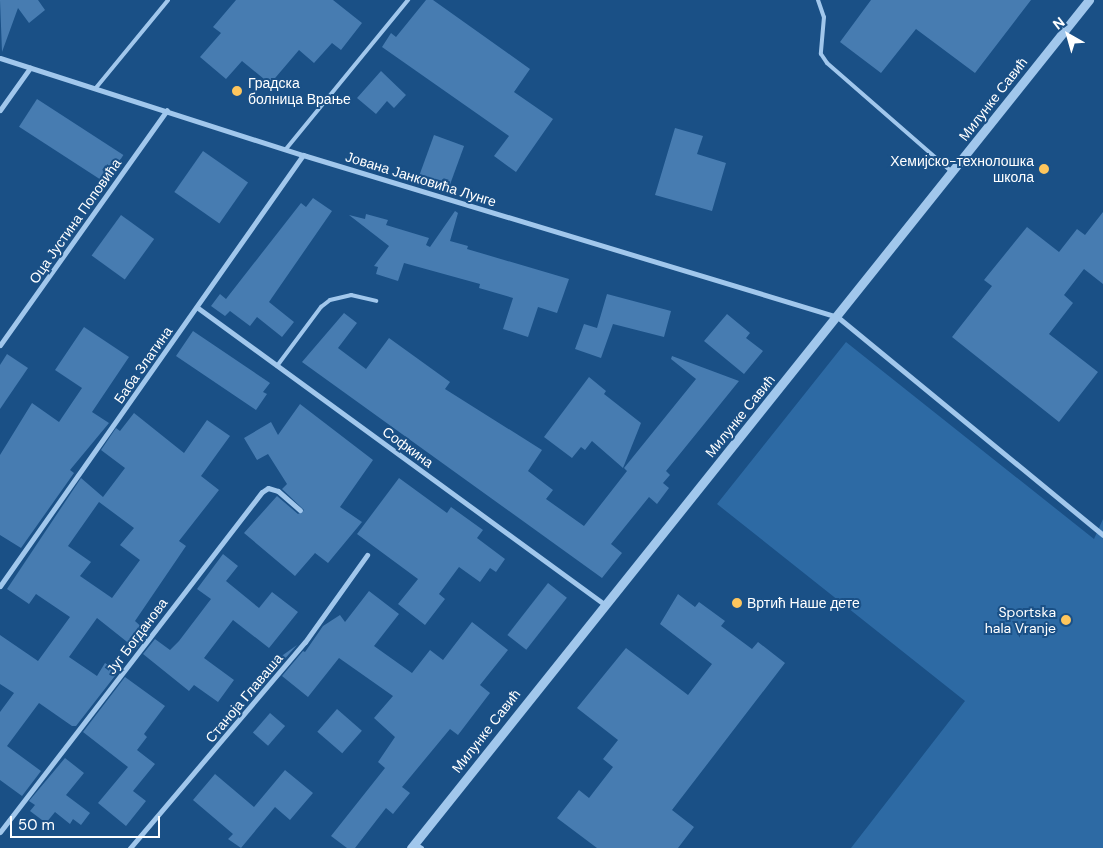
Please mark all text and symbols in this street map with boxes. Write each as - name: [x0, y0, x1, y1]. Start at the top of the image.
- north arrow: [1043, 10, 1093, 60]
- text: N: [1049, 13, 1068, 33]
- street label: Милунке Савић: [955, 54, 1031, 144]
- place label: Градска болница Врање: [248, 75, 351, 108]
- marker: Градска болница Врање: [230, 84, 244, 98]
- street label: Јована Јанковића Лунге: [344, 148, 498, 210]
- place label: Хемијско-технолошка школа: [890, 153, 1034, 186]
- street label: Оца Јустина Поповића: [25, 155, 125, 287]
- marker: Хемијско-технолошка школа: [1038, 163, 1050, 175]
- street label: Баба Златина: [110, 323, 176, 407]
- street label: Милунке Савић: [702, 371, 778, 461]
- street label: Софкина: [379, 423, 437, 471]
- street label: Југ Богданова: [103, 595, 171, 677]
- place label: Вртић Наше дете: [747, 595, 860, 611]
- marker: Вртић Наше дете: [731, 597, 743, 609]
- place label: Sportska hala Vranje: [985, 604, 1056, 636]
- marker: Sportska hala Vranje: [1060, 614, 1072, 626]
- street label: Станоја Главаша: [202, 650, 286, 746]
- street label: Милунке Савић: [448, 686, 524, 776]
- scale bar: [12, 806, 162, 838]
- text: 50 m: [18, 815, 55, 835]

